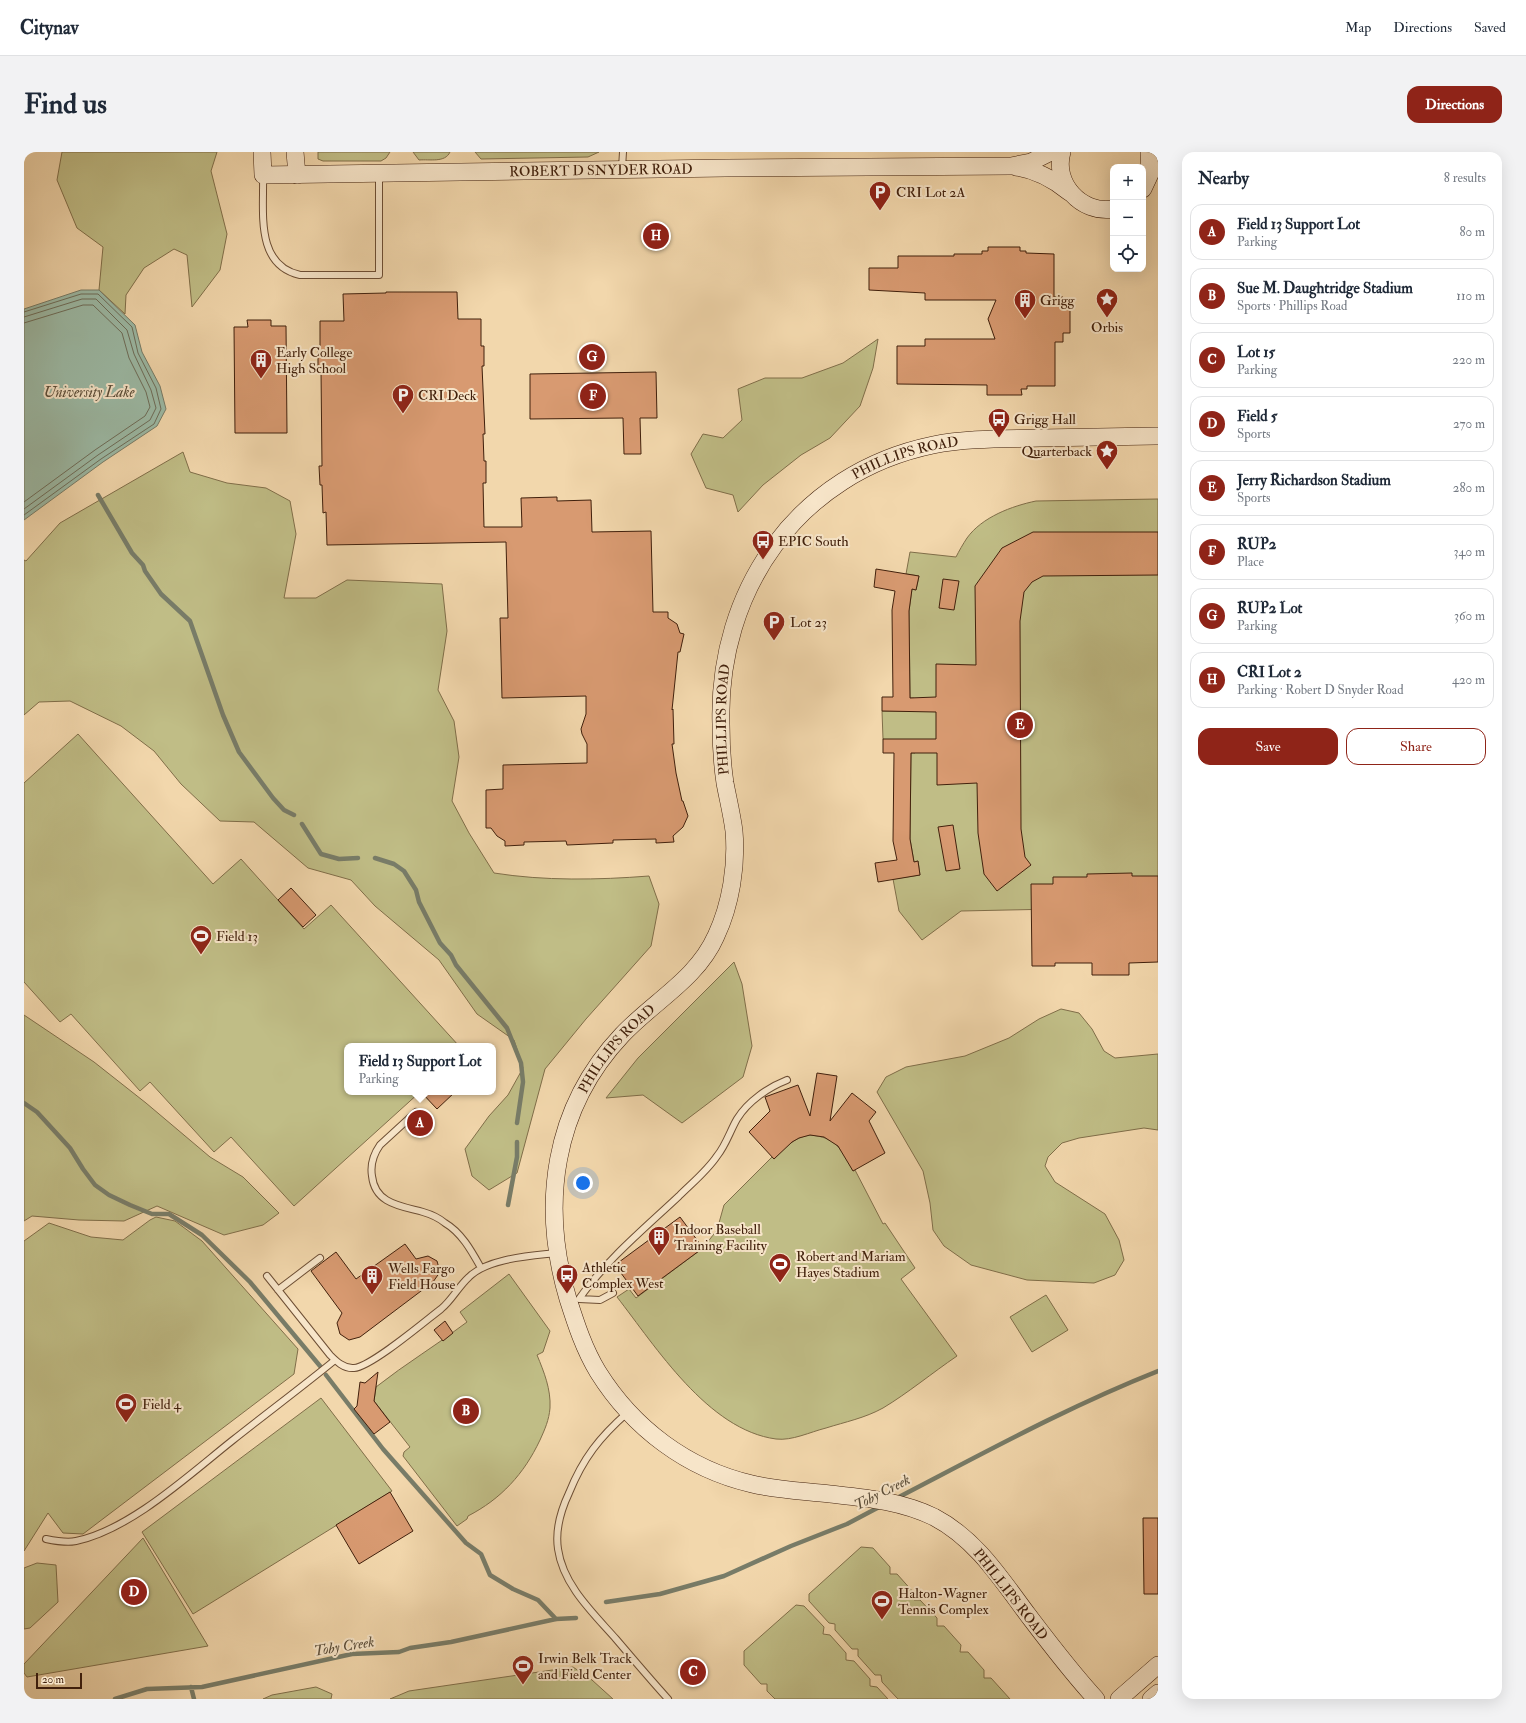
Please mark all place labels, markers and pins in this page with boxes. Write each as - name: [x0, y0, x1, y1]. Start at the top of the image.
- parking icon: CRI Lot 2A: [867, 179, 893, 212]
- place label: CRI Lot 2A: [896, 184, 965, 201]
- pin: H: [643, 221, 669, 251]
- place icon: Orbis: [1094, 286, 1120, 319]
- building icon: Grigg: [1012, 287, 1038, 320]
- place label: Grigg: [1040, 292, 1076, 309]
- place label: Orbis: [1091, 319, 1123, 336]
- pin: G: [579, 342, 605, 372]
- place label: Early College High School: [276, 344, 352, 377]
- building icon: Early College High School: [248, 347, 274, 380]
- pin: F: [580, 381, 606, 411]
- parking icon: CRI Deck: [390, 382, 416, 415]
- place label: CRI Deck: [418, 387, 477, 404]
- bus stop icon: Grigg Hall: [986, 406, 1012, 439]
- place label: Grigg Hall: [1014, 411, 1076, 428]
- place icon: Quarterback: [1094, 438, 1120, 471]
- place label: Quarterback: [1021, 443, 1092, 460]
- bus stop icon: EPIC South: [750, 528, 776, 561]
- place label: EPIC South: [778, 533, 849, 550]
- parking icon: Lot 23: [761, 609, 787, 642]
- place label: Lot 23: [790, 614, 827, 631]
- pin: E: [1007, 710, 1033, 740]
- sports icon: Field 13: [188, 923, 214, 956]
- place label: Field 13: [216, 928, 258, 945]
- pin: A: [407, 1108, 433, 1138]
- place label: Indoor Baseball Training Facility: [674, 1221, 768, 1255]
- building icon: Indoor Baseball Training Facility: [646, 1224, 672, 1257]
- place label: Robert and Mariam Hayes Stadium: [796, 1248, 906, 1282]
- sports icon: Robert and Mariam Hayes Stadium: [767, 1251, 793, 1284]
- place label: Athletic Complex West: [581, 1259, 664, 1293]
- place label: Wells Fargo Field House: [387, 1260, 456, 1293]
- bus stop icon: Athletic Complex West: [554, 1262, 580, 1295]
- building icon: Wells Fargo Field House: [359, 1263, 385, 1296]
- sports icon: Field 4: [113, 1391, 139, 1424]
- place label: Field 4: [142, 1396, 183, 1413]
- pin: B: [453, 1396, 479, 1426]
- pin: D: [121, 1577, 147, 1607]
- place label: Halton-Wagner Tennis Complex: [898, 1585, 990, 1619]
- sports icon: Halton-Wagner Tennis Complex: [869, 1588, 895, 1621]
- place label: Irwin Belk Track and Field Center: [538, 1650, 632, 1683]
- sports icon: Irwin Belk Track and Field Center: [510, 1653, 536, 1686]
- pin: C: [680, 1657, 706, 1687]

